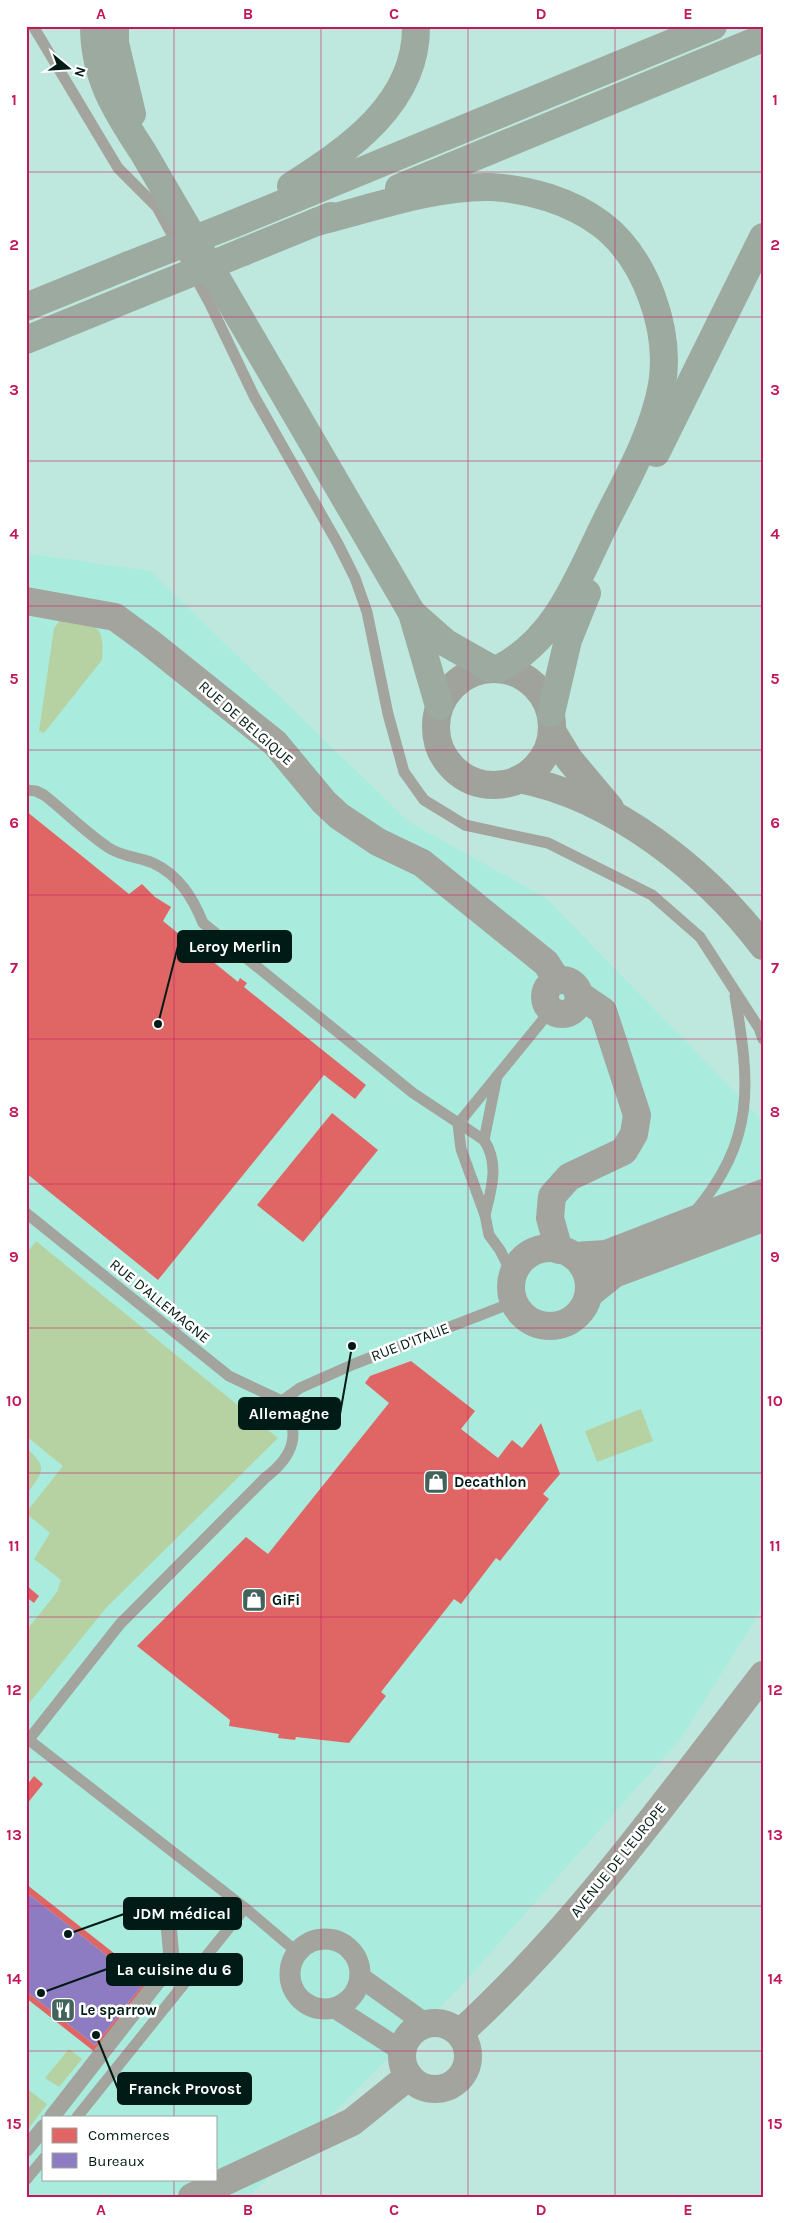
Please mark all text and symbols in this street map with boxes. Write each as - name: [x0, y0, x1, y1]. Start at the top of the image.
- text: A: [96, 4, 106, 23]
- text: B: [243, 4, 253, 23]
- text: C: [389, 4, 399, 23]
- text: D: [536, 4, 547, 23]
- text: E: [683, 4, 693, 23]
- north arrow: [42, 42, 92, 92]
- text: N: [70, 64, 90, 79]
- text: 1: [11, 90, 17, 109]
- text: 1: [772, 90, 778, 109]
- text: 2: [9, 235, 19, 254]
- text: 2: [770, 235, 780, 254]
- text: 3: [9, 380, 19, 399]
- text: 3: [770, 380, 780, 399]
- text: 4: [9, 524, 19, 543]
- text: 4: [770, 524, 780, 543]
- text: 5: [9, 669, 19, 688]
- text: 5: [770, 669, 780, 688]
- street label: RUE DE BELGIQUE: [195, 677, 297, 769]
- text: 6: [9, 813, 19, 832]
- text: 6: [770, 813, 780, 832]
- callout: Leroy Merlin: [178, 931, 291, 962]
- text: Leroy Merlin: [189, 937, 281, 956]
- text: 7: [10, 958, 18, 977]
- text: 7: [771, 958, 779, 977]
- text: 8: [9, 1102, 19, 1121]
- text: 8: [770, 1102, 780, 1121]
- text: 9: [9, 1247, 19, 1266]
- text: 9: [770, 1247, 780, 1266]
- street label: RUE D'ALLEMAGNE: [106, 1255, 214, 1347]
- street label: RUE D'ITALIE: [368, 1319, 452, 1365]
- text: 10: [6, 1391, 22, 1410]
- text: 10: [767, 1391, 783, 1410]
- callout: Allemagne: [239, 1398, 340, 1429]
- text: Allemagne: [249, 1404, 329, 1423]
- shop icon: Decathlon: [423, 1469, 449, 1495]
- place label: Decathlon: [454, 1473, 527, 1491]
- text: 11: [8, 1536, 20, 1555]
- text: 11: [769, 1536, 781, 1555]
- shop icon: GiFi: [241, 1587, 267, 1613]
- place label: GiFi: [272, 1591, 300, 1609]
- text: 12: [6, 1680, 22, 1699]
- text: 12: [767, 1680, 783, 1699]
- street label: AVENUE DE L'EUROPE: [566, 1799, 670, 1921]
- text: 13: [6, 1825, 22, 1844]
- text: 13: [767, 1825, 783, 1844]
- callout: JDM médical: [124, 1898, 241, 1929]
- text: JDM médical: [133, 1904, 231, 1923]
- callout: La cuisine du 6: [107, 1954, 242, 1985]
- text: La cuisine du 6: [117, 1960, 231, 1979]
- text: 14: [6, 1969, 22, 1988]
- text: 14: [767, 1969, 783, 1988]
- restaurant icon: Le sparrow: [50, 1997, 76, 2023]
- place label: Le sparrow: [80, 2001, 157, 2019]
- callout: Franck Provost: [118, 2073, 251, 2104]
- text: Franck Provost: [128, 2079, 242, 2098]
- text: 15: [6, 2114, 22, 2133]
- text: 15: [767, 2114, 783, 2133]
- legend: [42, 2116, 218, 2180]
- text: Commerces: [88, 2126, 170, 2144]
- text: Bureaux: [88, 2152, 145, 2170]
- text: A: [96, 2200, 106, 2219]
- text: B: [243, 2200, 253, 2219]
- text: C: [389, 2200, 399, 2219]
- text: D: [536, 2200, 547, 2219]
- text: E: [683, 2200, 693, 2219]

